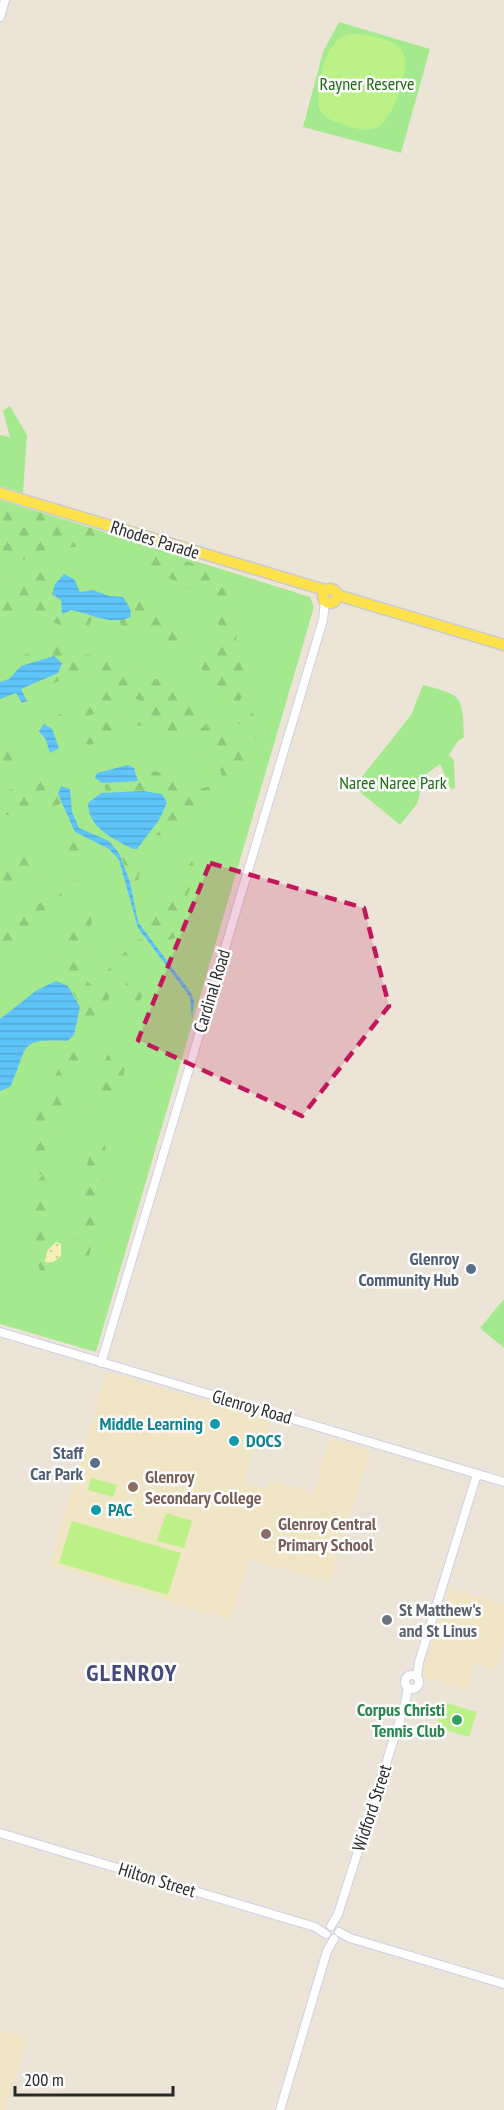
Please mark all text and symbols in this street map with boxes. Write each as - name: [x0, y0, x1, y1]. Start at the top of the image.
- park label: Rayner Reserve: [320, 72, 414, 95]
- street label: Rhodes Parade: [108, 515, 202, 564]
- park label: Naree Naree Park: [339, 771, 447, 794]
- street label: Cardinal Road: [188, 947, 235, 1035]
- place label: Glenroy Community Hub: [358, 1247, 460, 1291]
- marker: Glenroy Community Hub: [464, 1262, 478, 1276]
- street label: Glenroy Road: [210, 1384, 295, 1429]
- place label: Middle Learning: [99, 1412, 203, 1435]
- marker: Middle Learning: [208, 1417, 222, 1431]
- place label: DOCS: [246, 1429, 282, 1452]
- marker: DOCS: [227, 1434, 241, 1448]
- place label: Staff Car Park: [30, 1441, 84, 1485]
- marker: Staff Car Park: [88, 1456, 102, 1470]
- place label: Glenroy Secondary College: [145, 1465, 262, 1509]
- marker: Glenroy Secondary College: [126, 1480, 140, 1494]
- place label: PAC: [108, 1498, 132, 1521]
- marker: PAC: [89, 1503, 103, 1517]
- place label: Glenroy Central Primary School: [278, 1512, 377, 1556]
- marker: Glenroy Central Primary School: [259, 1527, 273, 1541]
- place label: St Matthew's and St Linus: [399, 1598, 481, 1642]
- marker: St Matthew's and St Linus: [380, 1613, 394, 1627]
- district label: GLENROY: [86, 1657, 178, 1688]
- place label: Corpus Christi Tennis Club: [357, 1698, 445, 1742]
- marker: Corpus Christi Tennis Club: [450, 1713, 464, 1727]
- street label: Widford Street: [347, 1762, 396, 1854]
- street label: Hilton Street: [116, 1857, 198, 1902]
- scale bar: [15, 2059, 172, 2097]
- text: 200 m: [24, 2068, 64, 2091]

